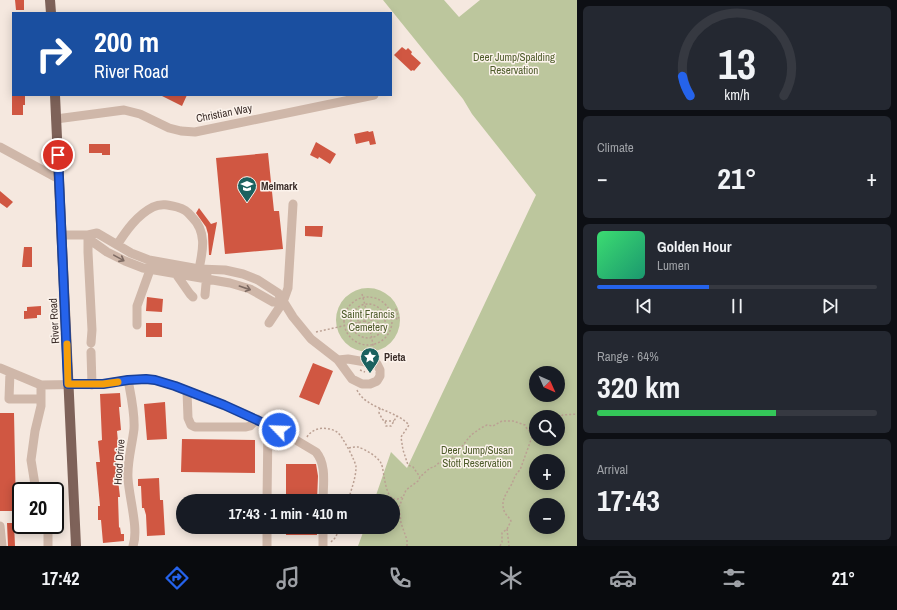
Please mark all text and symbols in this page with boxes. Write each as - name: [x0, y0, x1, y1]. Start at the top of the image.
- text: 200 m: [94, 23, 159, 61]
- icon: right: [28, 28, 80, 80]
- text: 13: [718, 36, 756, 92]
- park label: Deer Jump/Spalding Reservation: [473, 50, 555, 77]
- text: River Road: [94, 59, 169, 84]
- text: km/h: [724, 85, 750, 104]
- street label: Christian Way: [195, 101, 254, 125]
- pin: [41, 138, 75, 172]
- text: Climate: [597, 139, 634, 156]
- icon: arrive: [47, 144, 69, 166]
- text: 21°: [717, 158, 757, 198]
- text: −: [597, 163, 608, 193]
- text: +: [866, 163, 877, 193]
- school or university icon: Melmark: [236, 175, 258, 203]
- place label: Melmark: [261, 179, 299, 193]
- text: Golden Hour: [657, 236, 732, 257]
- one-way arrow: [113, 255, 125, 262]
- text: Lumen: [657, 257, 690, 274]
- one-way arrow: [239, 285, 252, 292]
- icon: previous: [633, 295, 655, 317]
- icon: pause: [726, 295, 748, 317]
- icon: next: [819, 295, 841, 317]
- street label: River Road: [46, 298, 62, 344]
- park label: Saint Francis Cemetery: [341, 307, 395, 334]
- place icon: Pieta: [359, 346, 381, 374]
- text: Range · 64%: [597, 348, 659, 365]
- place label: Pieta: [384, 350, 406, 364]
- north arrow: [529, 366, 565, 402]
- map controls: [529, 366, 565, 534]
- text: 320 km: [597, 367, 680, 407]
- position arrow: [258, 409, 300, 451]
- button: search: [529, 410, 565, 446]
- street label: Hood Drive: [110, 439, 128, 485]
- park label: Deer Jump/Susan Stott Reservation: [441, 443, 513, 470]
- button: +: [529, 454, 565, 490]
- text: Arrival: [597, 461, 628, 478]
- text: 17:43: [597, 480, 660, 520]
- speed limit sign: 20: [12, 482, 64, 534]
- button: −: [529, 498, 565, 534]
- text: 17:43 · 1 min · 410 m: [229, 503, 347, 524]
- icon: directions: [163, 564, 191, 592]
- icon: music: [274, 564, 302, 592]
- icon: phone: [386, 564, 414, 592]
- icon: climate: [497, 564, 525, 592]
- icon: car: [609, 564, 637, 592]
- icon: filters: [720, 564, 748, 592]
- text: 17:42: [42, 566, 79, 591]
- text: 21°: [832, 566, 855, 591]

